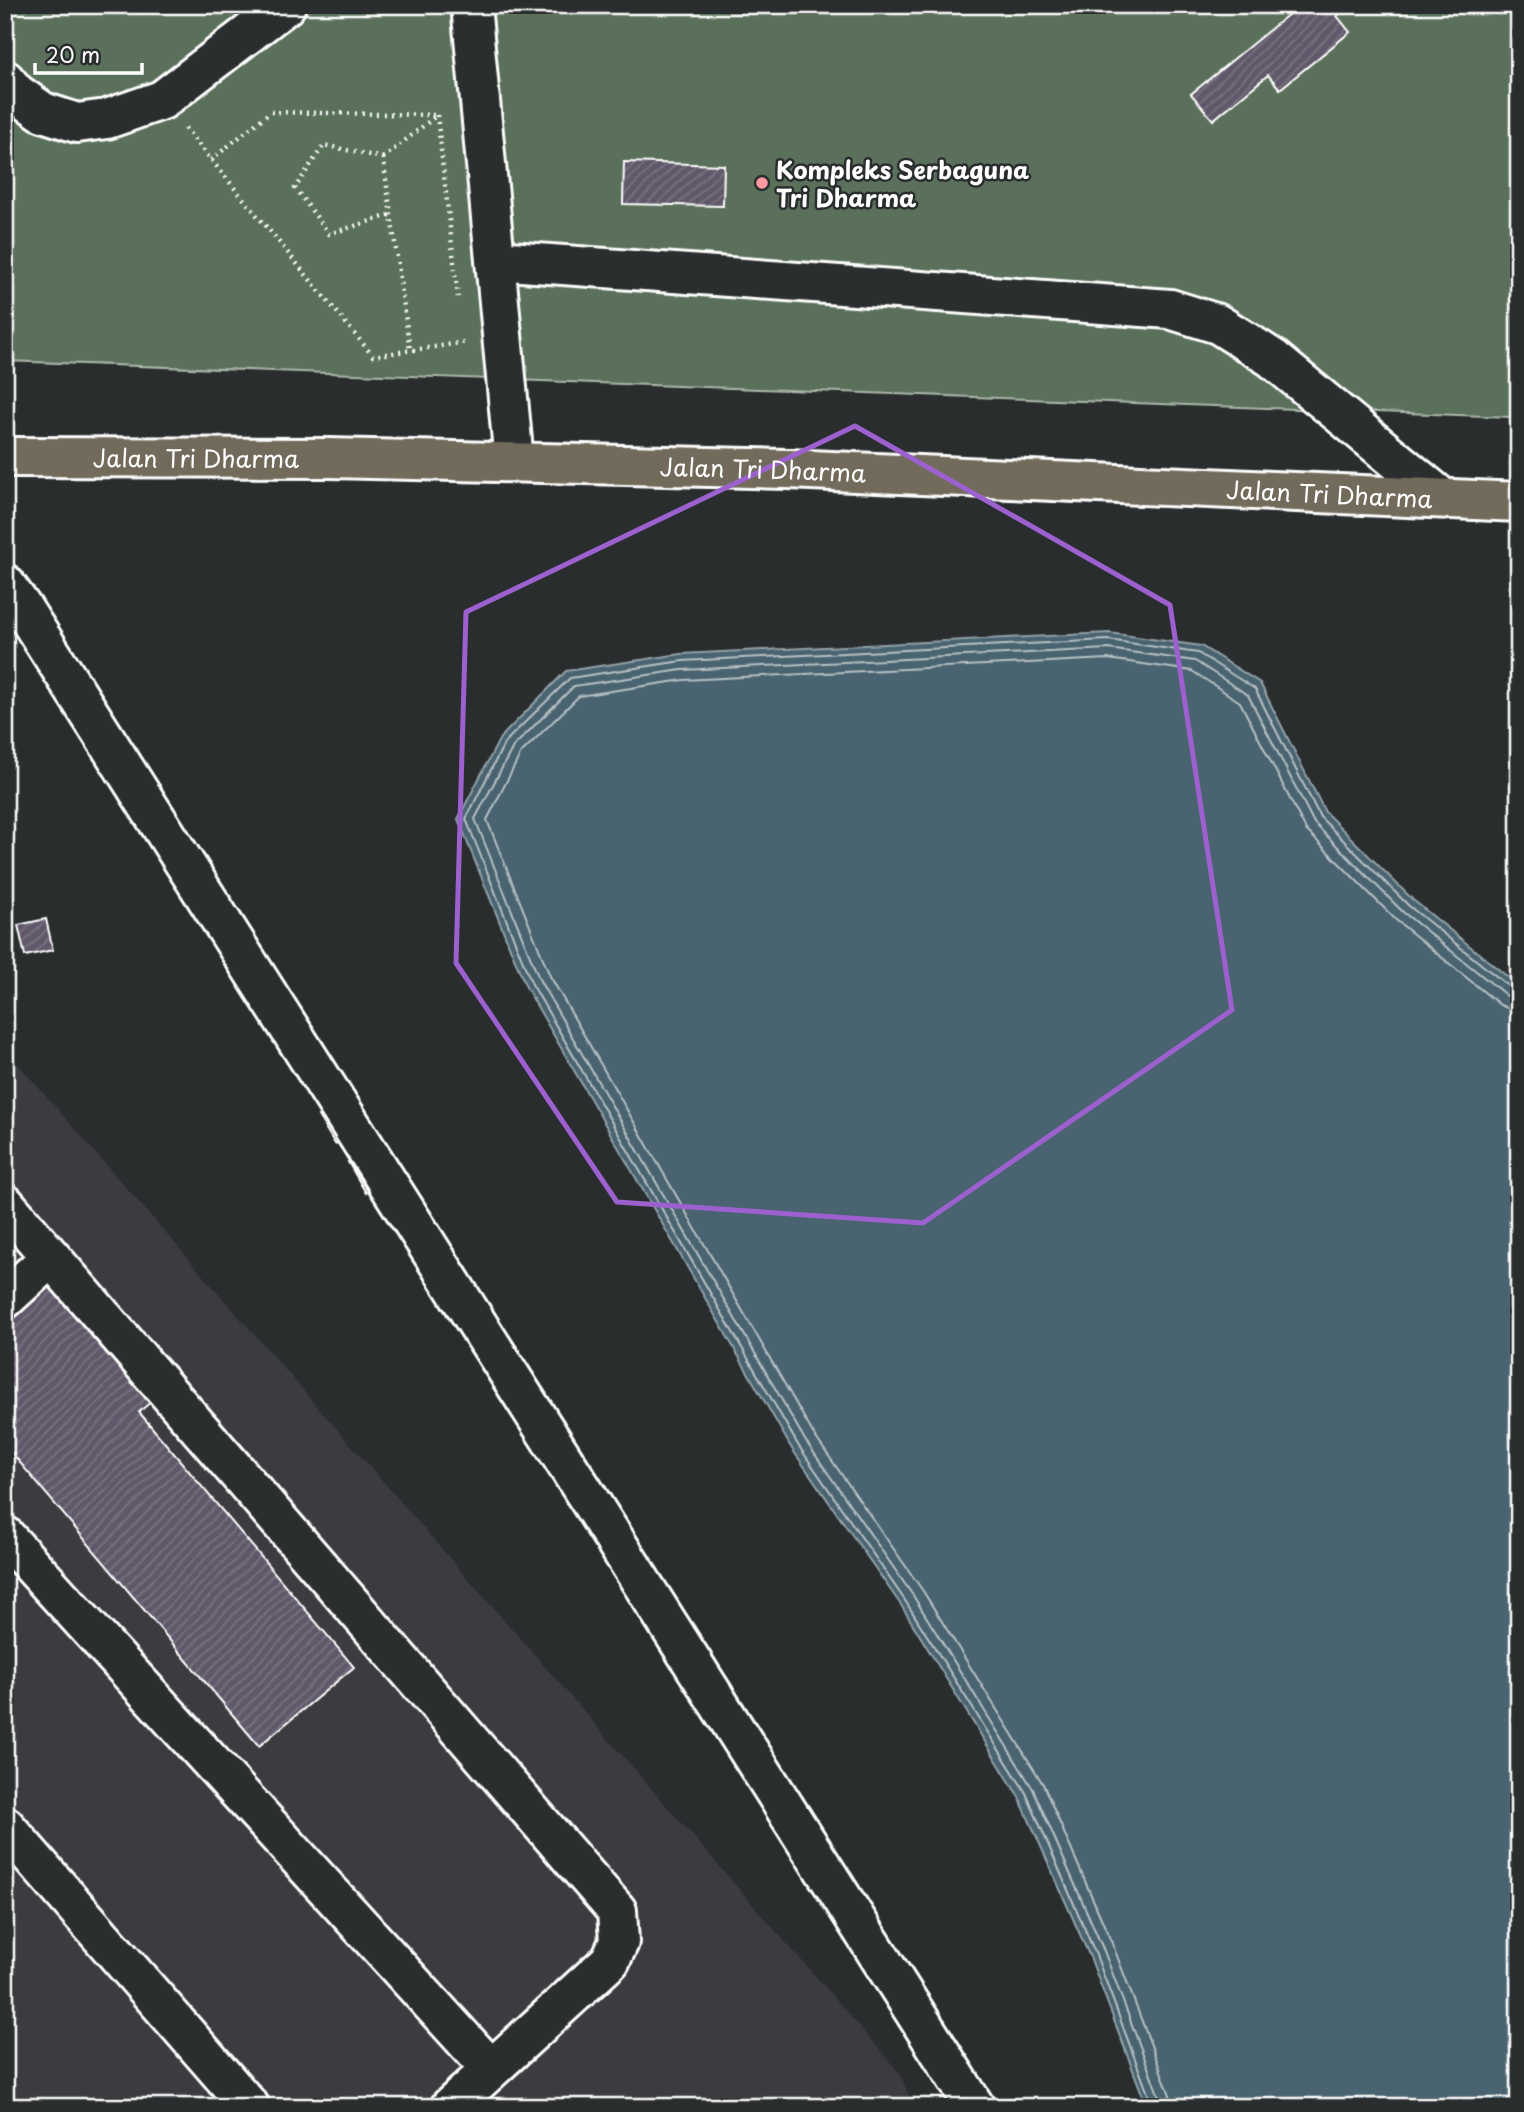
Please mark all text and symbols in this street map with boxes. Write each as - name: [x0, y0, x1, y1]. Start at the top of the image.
- scale bar: [35, 32, 142, 76]
- text: 20 m: [46, 38, 100, 70]
- place label: Kompleks Serbaguna Tri Dharma: [776, 151, 1030, 215]
- marker: Kompleks Serbaguna Tri Dharma: [754, 175, 770, 191]
- street label: Jalan Tri Dharma: [93, 439, 299, 476]
- street label: Jalan Tri Dharma: [659, 448, 867, 491]
- street label: Jalan Tri Dharma: [1225, 471, 1433, 516]

